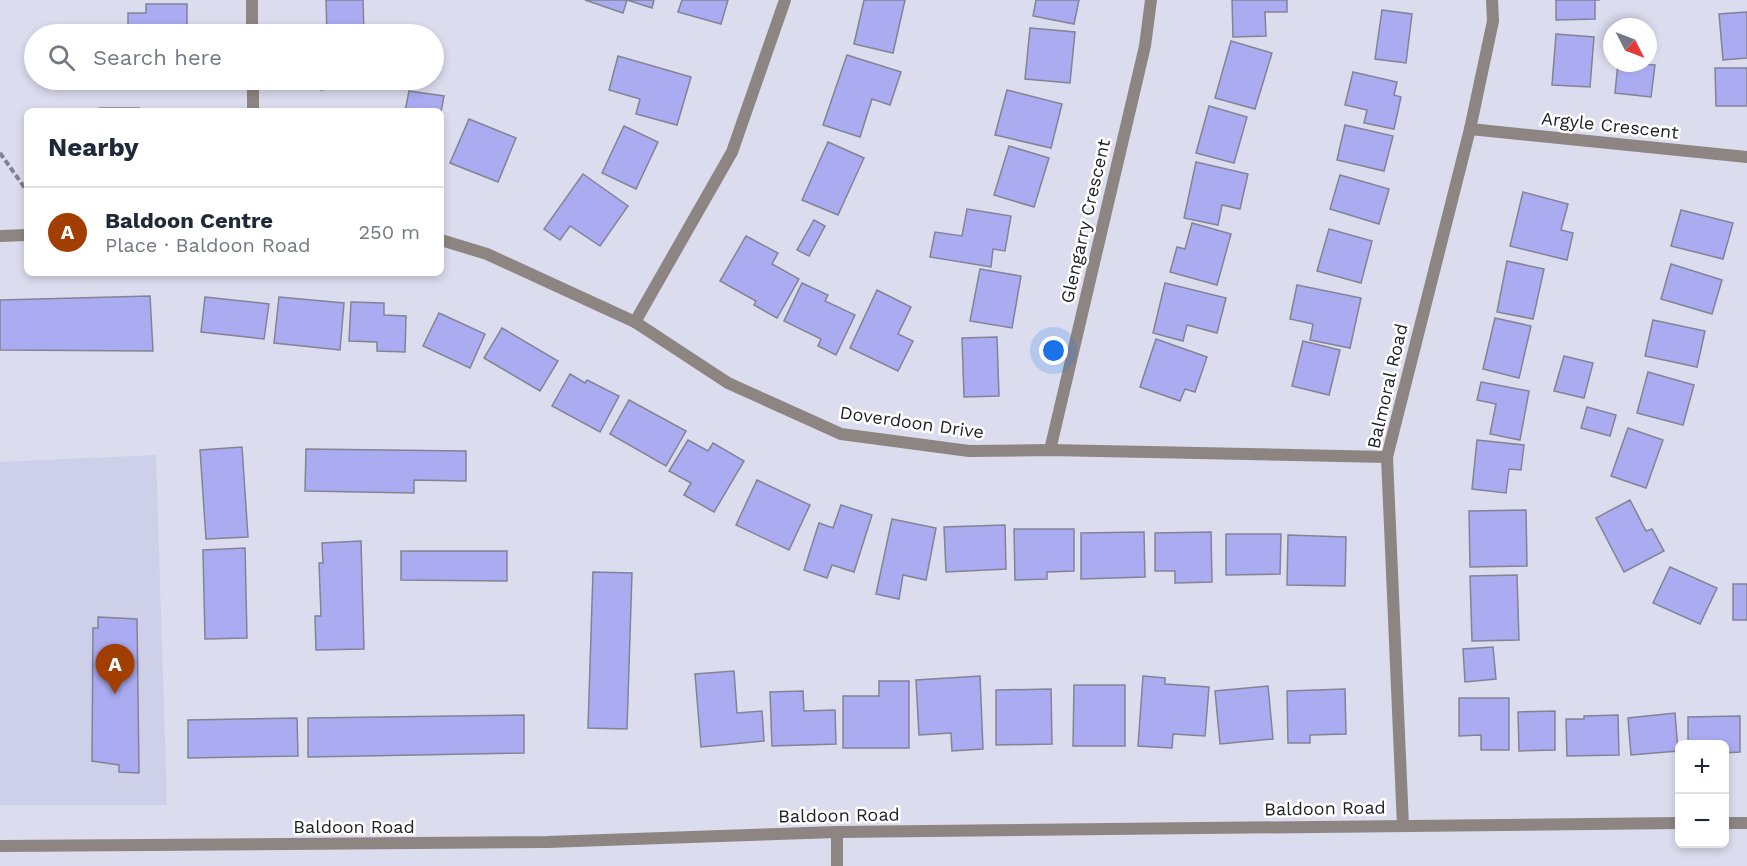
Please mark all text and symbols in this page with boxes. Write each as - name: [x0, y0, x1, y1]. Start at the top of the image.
- north arrow: [1603, 18, 1657, 72]
- search box: [24, 24, 444, 90]
- icon: search: [45, 41, 78, 74]
- text: Search here: [93, 45, 222, 70]
- street label: Argyle Crescent: [1540, 107, 1680, 143]
- text: Nearby: [48, 132, 139, 162]
- street label: Glengarry Crescent: [1056, 136, 1114, 305]
- text: Baldoon Centre: [105, 208, 273, 233]
- text: A: [61, 220, 74, 244]
- text: 250 m: [358, 220, 420, 244]
- text: Place · Baldoon Road: [105, 233, 311, 257]
- street label: Balmoral Road: [1362, 321, 1412, 451]
- your location: [1039, 336, 1068, 365]
- street label: Doverdoon Drive: [838, 401, 986, 443]
- pin: A: [96, 644, 134, 694]
- map controls: [1675, 740, 1729, 848]
- button: +: [1675, 740, 1729, 794]
- button: −: [1675, 794, 1729, 848]
- street label: Baldoon Road: [1264, 796, 1386, 820]
- street label: Baldoon Road: [778, 803, 900, 827]
- street label: Baldoon Road: [293, 816, 415, 837]

